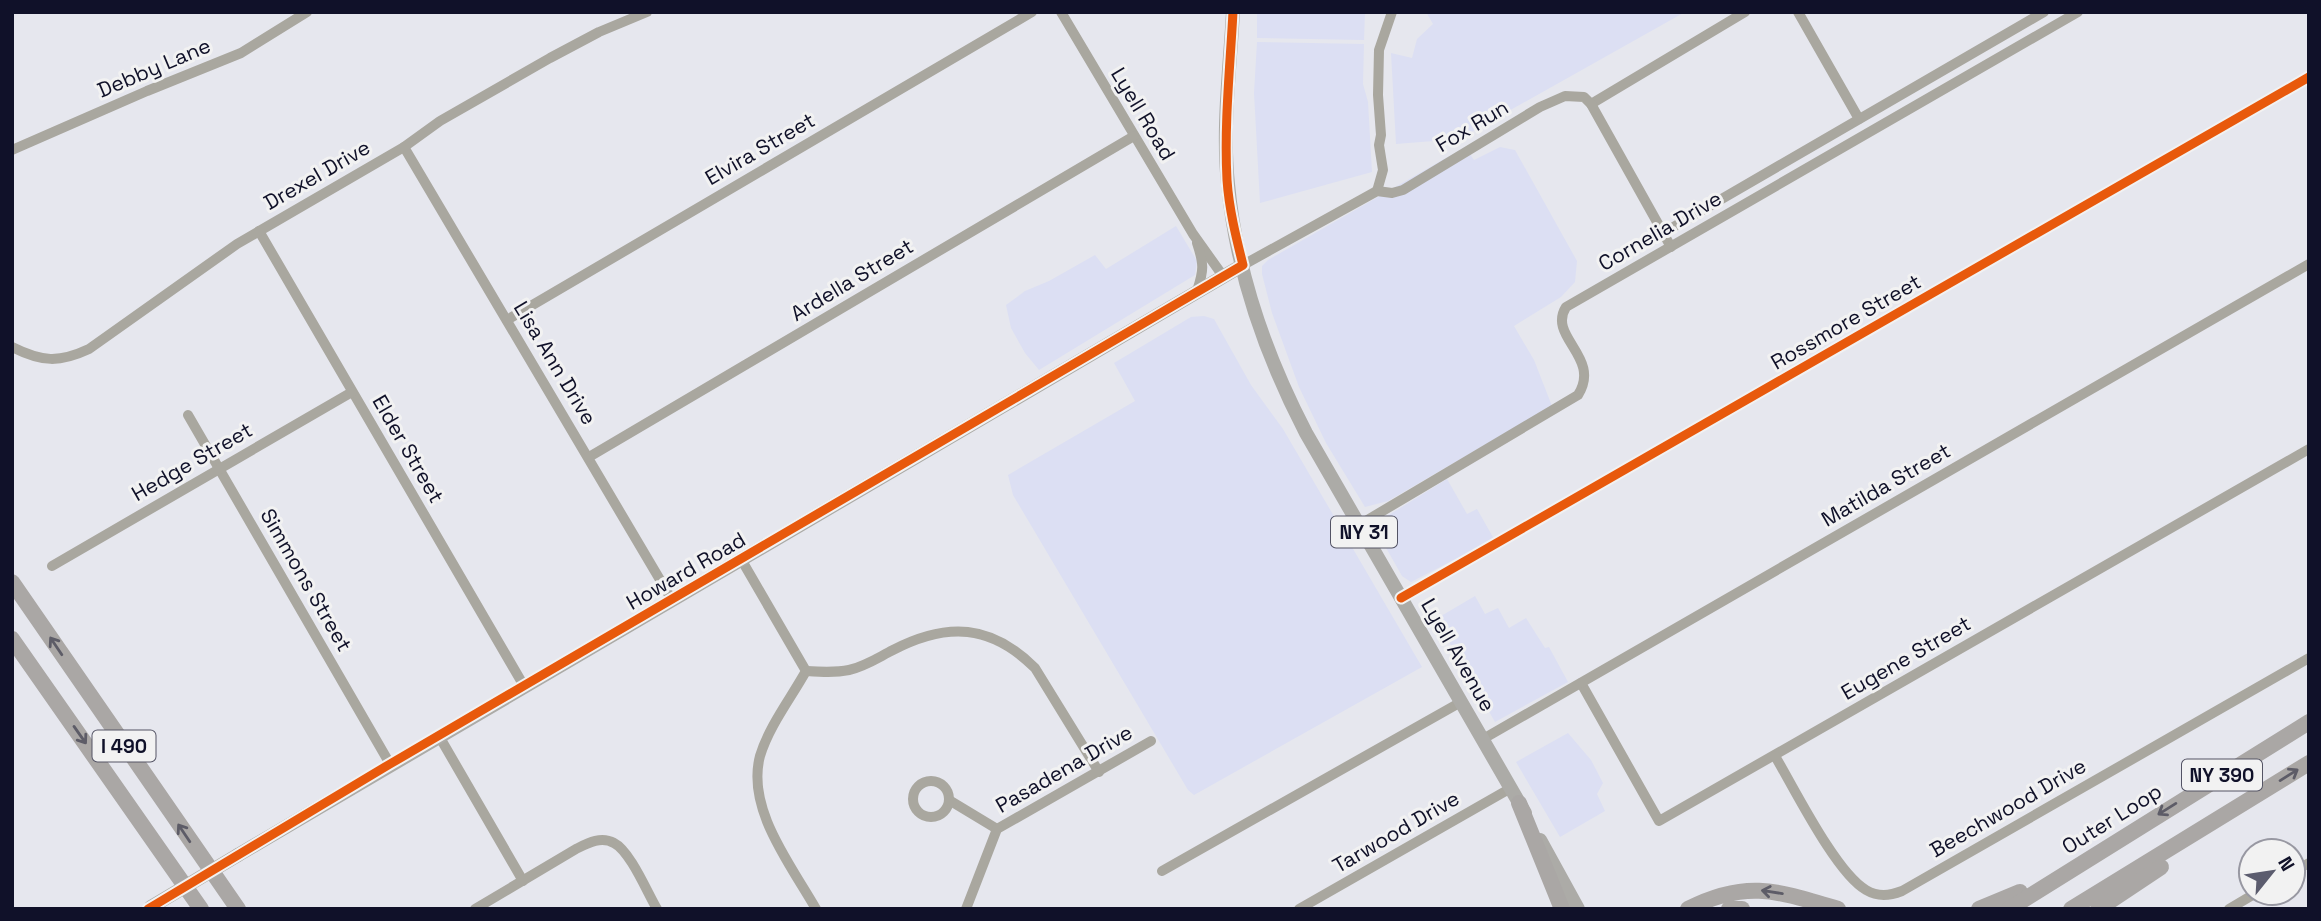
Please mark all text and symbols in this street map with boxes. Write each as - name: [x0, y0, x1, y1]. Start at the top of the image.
- street label: Debby Lane: [93, 32, 215, 104]
- street label: Lyell Road: [1105, 62, 1182, 165]
- street label: Fox Run: [1430, 93, 1513, 158]
- street label: Elvira Street: [700, 106, 820, 191]
- street label: Drexel Drive: [259, 133, 375, 216]
- street label: Cornelia Drive: [1593, 184, 1726, 277]
- street label: Ardella Street: [785, 232, 918, 327]
- street label: Rossmore Street: [1766, 268, 1926, 375]
- street label: Lisa Ann Drive: [508, 296, 603, 429]
- street label: Elder Street: [367, 390, 450, 508]
- street label: Hedge Street: [126, 416, 257, 507]
- street label: Matilda Street: [1816, 437, 1955, 532]
- street label: Simmons Street: [255, 503, 358, 656]
- road number: NY 31: [1331, 516, 1397, 548]
- street label: Howard Road: [621, 526, 750, 616]
- street label: Lyell Avenue: [1415, 593, 1502, 716]
- street label: Eugene Street: [1836, 610, 1975, 706]
- one-way arrow: [49, 636, 63, 656]
- street label: Pasadena Drive: [990, 718, 1137, 819]
- one-way arrow: [72, 725, 87, 744]
- road number: I 490: [92, 730, 156, 762]
- street label: Beechwood Drive: [1925, 752, 2091, 863]
- road number: NY 390: [2182, 760, 2262, 790]
- one-way arrow: [2279, 768, 2298, 783]
- street label: Outer Loop: [2057, 777, 2167, 860]
- street label: Tarwood Drive: [1327, 784, 1464, 879]
- one-way arrow: [2158, 803, 2178, 817]
- one-way arrow: [177, 824, 191, 843]
- north arrow: [2237, 837, 2307, 907]
- text: N: [2272, 852, 2300, 876]
- one-way arrow: [1761, 885, 1784, 898]

